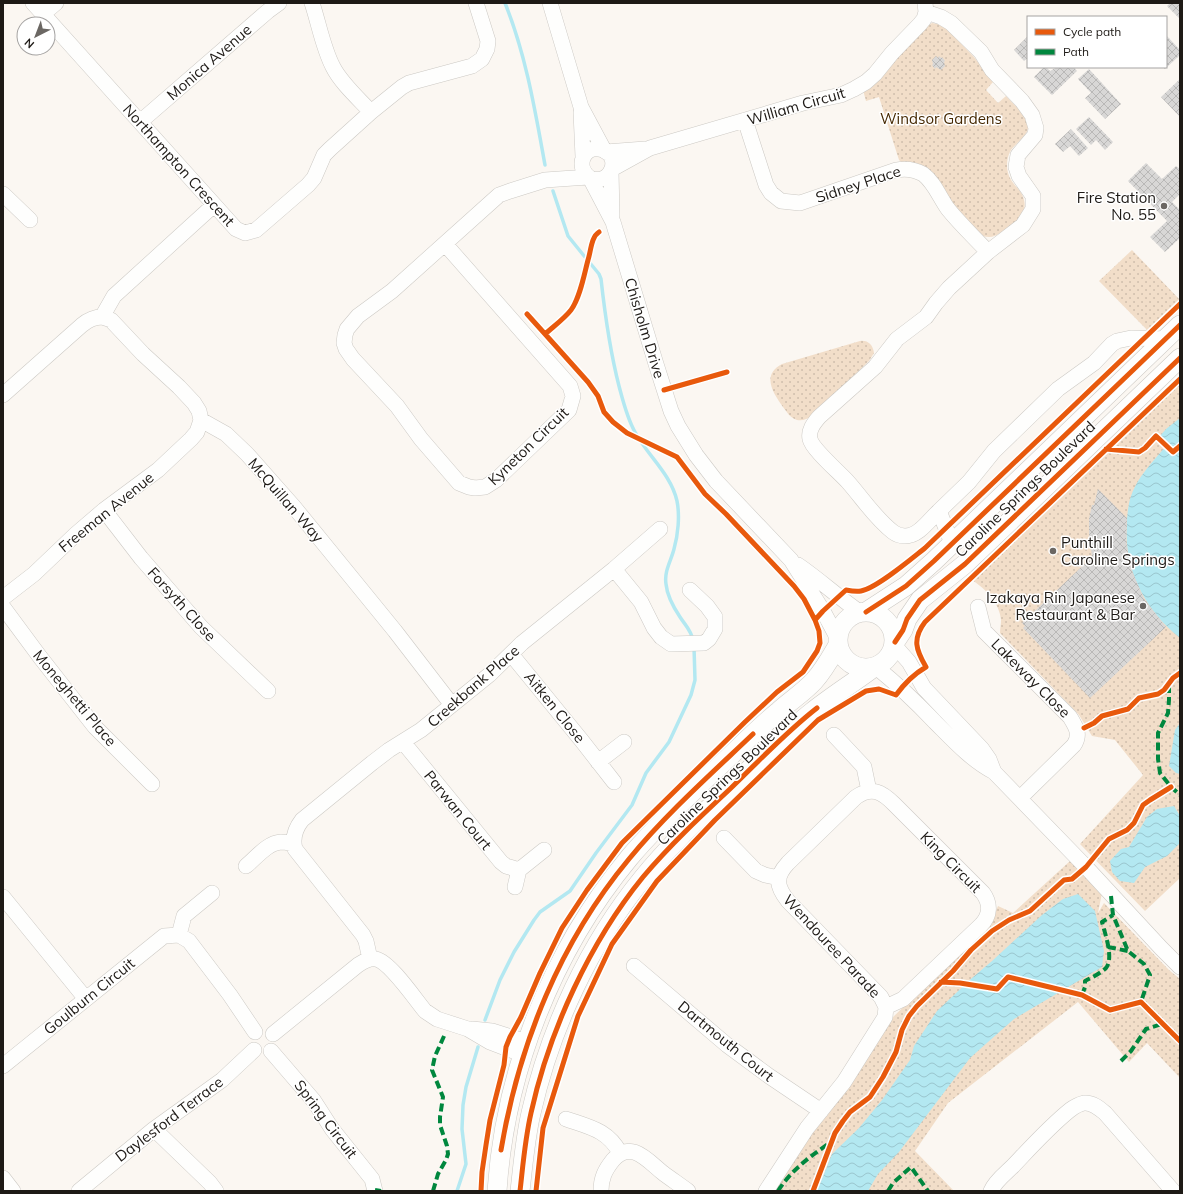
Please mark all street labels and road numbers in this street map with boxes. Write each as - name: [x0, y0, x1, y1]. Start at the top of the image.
- street label: Monica Avenue: [163, 20, 255, 104]
- street label: William Circuit: [745, 83, 847, 129]
- street label: Northampton Crescent: [119, 100, 239, 230]
- street label: Sidney Place: [813, 161, 903, 207]
- street label: Chisholm Drive: [621, 275, 669, 381]
- street label: Kyneton Circuit: [484, 403, 572, 489]
- street label: Caroline Springs Boulevard: [951, 417, 1099, 561]
- street label: McQuillan Way: [244, 454, 328, 546]
- street label: Freeman Avenue: [55, 468, 157, 556]
- street label: Forsyth Close: [144, 563, 220, 645]
- street label: Lakeway Close: [987, 634, 1075, 722]
- street label: Creekbank Place: [423, 641, 523, 731]
- street label: Moneghetti Place: [29, 646, 121, 750]
- street label: Aitken Close: [520, 668, 590, 746]
- street label: Caroline Springs Boulevard: [653, 705, 801, 849]
- street label: Parwan Court: [420, 766, 496, 854]
- street label: King Circuit: [916, 827, 986, 897]
- street label: Wendouree Parade: [779, 890, 885, 1002]
- street label: Goulburn Circuit: [40, 953, 138, 1039]
- street label: Dartmouth Court: [674, 997, 778, 1085]
- street label: Daylesford Terrace: [111, 1072, 227, 1166]
- street label: Spring Circuit: [290, 1076, 362, 1162]

